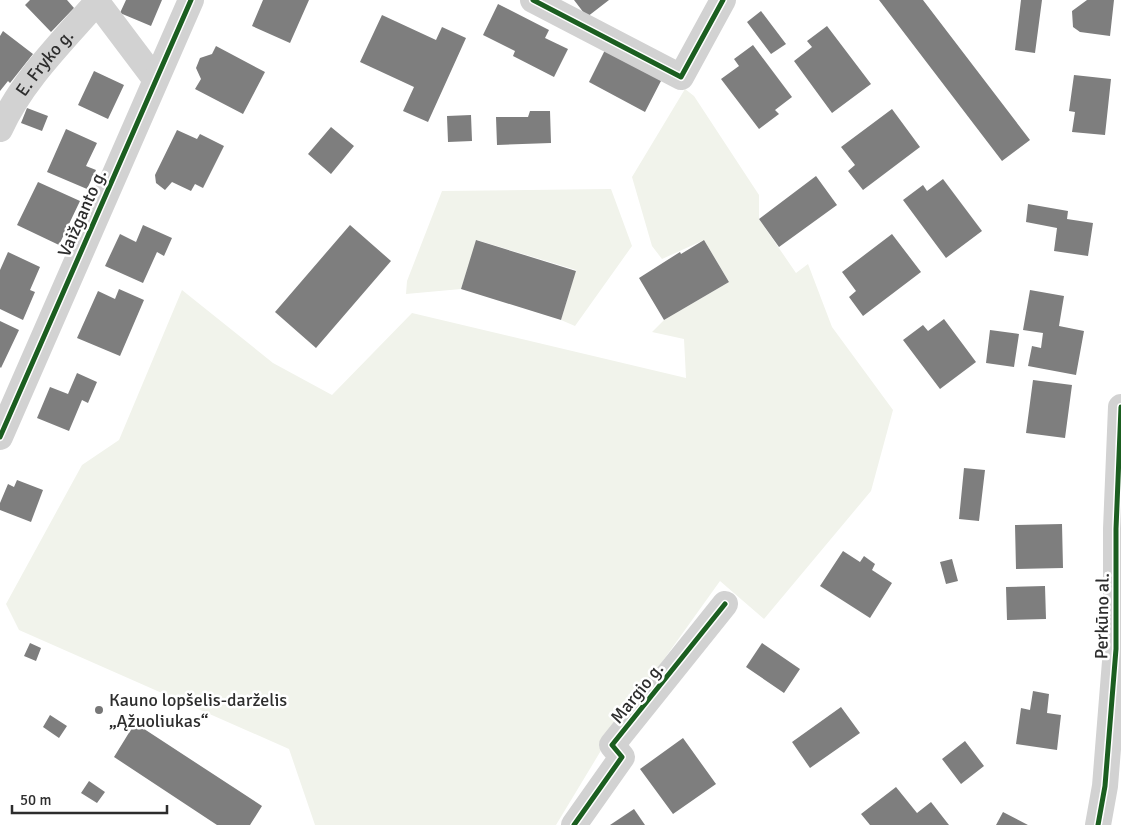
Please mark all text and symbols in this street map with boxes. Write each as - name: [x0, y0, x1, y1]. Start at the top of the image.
- street label: E. Fryko g.: [11, 25, 78, 100]
- street label: Vaižganto g.: [53, 166, 111, 260]
- street label: Perkūno al.: [1090, 573, 1114, 659]
- street label: Margio g.: [606, 658, 668, 728]
- place label: Kauno lopšelis-darželis „Ąžuoliukas“: [109, 689, 287, 732]
- marker: Kauno lopšelis-darželis „Ąžuoliukas“: [93, 704, 105, 716]
- scale bar: [12, 782, 168, 814]
- text: 50 m: [20, 791, 51, 809]

